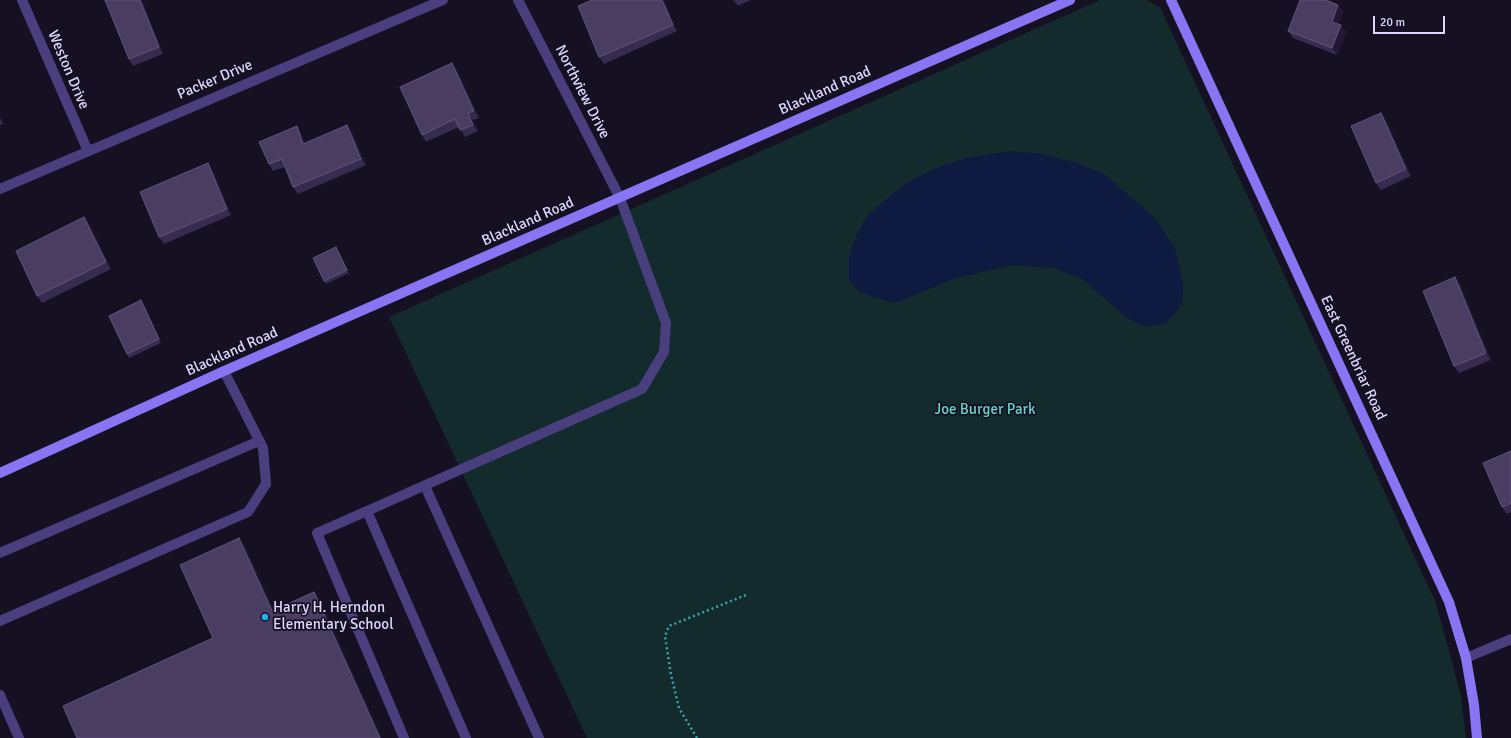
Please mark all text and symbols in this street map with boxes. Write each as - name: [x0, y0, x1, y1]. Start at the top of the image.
- scale bar: [1375, 8, 1447, 34]
- text: 20 m: [1380, 15, 1405, 30]
- street label: Weston Drive: [43, 28, 93, 112]
- street label: Northview Drive: [551, 42, 613, 142]
- street label: Packer Drive: [175, 56, 255, 104]
- street label: Blackland Road: [776, 63, 874, 119]
- street label: Blackland Road: [479, 194, 577, 250]
- street label: East Greenbriar Road: [1316, 293, 1390, 423]
- street label: Blackland Road: [183, 324, 281, 380]
- park label: Joe Burger Park: [934, 401, 1036, 419]
- place label: Harry H. Herndon Elementary School: [273, 599, 394, 634]
- marker: Harry H. Herndon Elementary School: [260, 612, 270, 622]

